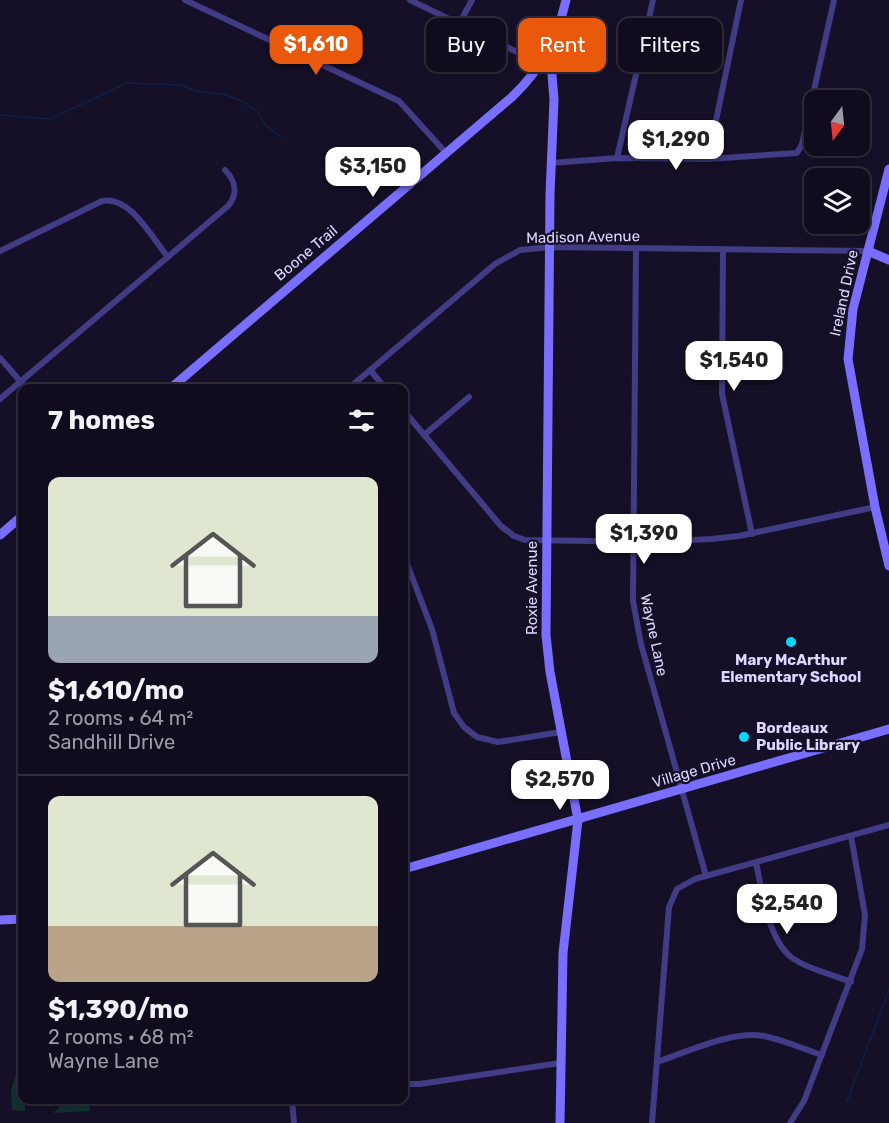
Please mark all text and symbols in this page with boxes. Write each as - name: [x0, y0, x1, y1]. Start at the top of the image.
- chip: Buy: [426, 18, 506, 72]
- chip: Rent: [518, 18, 606, 72]
- chip: Filters: [618, 18, 722, 72]
- pin: $1,610: [267, 25, 365, 76]
- text: $1,610: [284, 32, 348, 56]
- north arrow: [804, 90, 870, 156]
- map controls: [804, 90, 870, 234]
- pin: $1,290: [627, 120, 725, 171]
- text: $1,290: [642, 127, 710, 151]
- pin: $3,150: [324, 147, 422, 198]
- text: $3,150: [339, 154, 407, 178]
- button: layers: [804, 168, 870, 234]
- street label: Boone Trail: [271, 221, 341, 285]
- street label: Madison Avenue: [526, 227, 640, 247]
- street label: Ireland Drive: [826, 248, 862, 338]
- pin: $1,540: [685, 341, 783, 392]
- text: $1,540: [699, 348, 769, 372]
- icon: filters: [345, 404, 378, 437]
- text: 7 homes: [48, 405, 155, 436]
- pin: $1,390: [595, 514, 693, 565]
- icon: home: [159, 516, 267, 624]
- text: $1,390: [610, 521, 678, 545]
- street label: Roxie Avenue: [523, 541, 541, 635]
- street label: Wayne Lane: [637, 592, 671, 678]
- marker: Mary McArthur Elementary School: [784, 635, 798, 649]
- place label: Mary McArthur Elementary School: [721, 651, 861, 686]
- text: $1,610/mo: [48, 675, 184, 706]
- text: 2 rooms · 64 m²: [48, 706, 193, 730]
- place label: Bordeaux Public Library: [756, 719, 860, 754]
- text: Sandhill Drive: [48, 730, 175, 754]
- marker: Bordeaux Public Library: [737, 730, 751, 744]
- street label: Village Drive: [650, 750, 738, 792]
- pin: $2,570: [511, 760, 609, 811]
- text: $2,570: [525, 767, 595, 791]
- icon: home: [159, 835, 267, 943]
- pin: $2,540: [738, 884, 836, 935]
- text: $2,540: [751, 891, 823, 915]
- text: $1,390/mo: [48, 994, 189, 1025]
- text: 2 rooms · 68 m²: [48, 1025, 194, 1049]
- text: Wayne Lane: [48, 1049, 159, 1073]

